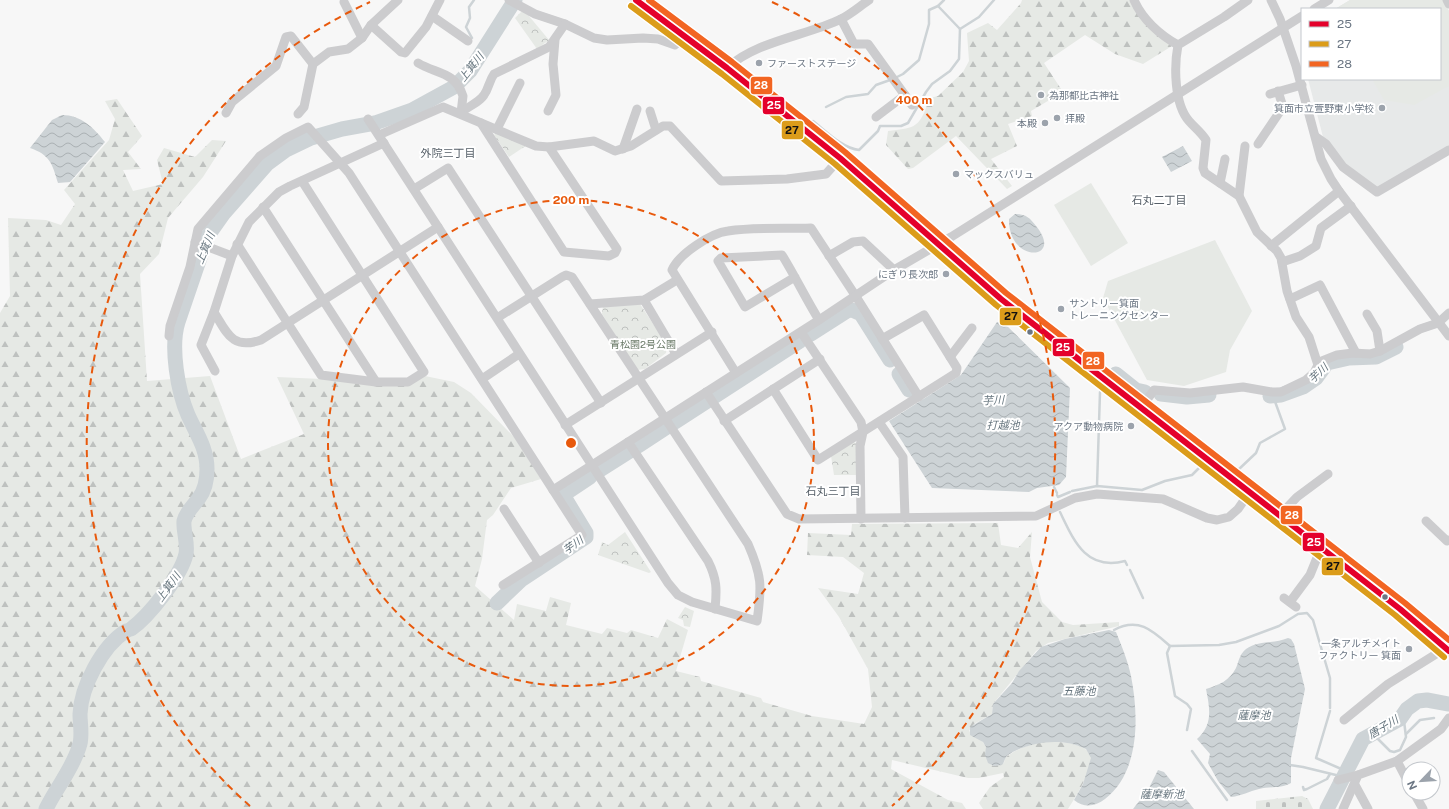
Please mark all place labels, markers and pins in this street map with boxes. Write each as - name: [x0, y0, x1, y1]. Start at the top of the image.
- place label: ファーストステージ: [767, 57, 856, 69]
- marker: ファーストステージ: [754, 58, 764, 68]
- place label: 為那都比古神社: [1049, 89, 1119, 101]
- marker: 為那都比古神社: [1036, 90, 1046, 100]
- place label: 箕面市立萱野東小学校: [1274, 102, 1374, 114]
- marker: 箕面市立萱野東小学校: [1377, 103, 1387, 113]
- place label: 拝殿: [1065, 112, 1085, 124]
- marker: 拝殿: [1052, 113, 1062, 123]
- place label: 本殿: [1017, 117, 1037, 129]
- marker: 本殿: [1040, 118, 1050, 128]
- place label: マックスバリュ: [964, 168, 1034, 180]
- marker: マックスバリュ: [951, 169, 961, 179]
- place label: にぎり長次郎: [878, 268, 938, 280]
- marker: にぎり長次郎: [941, 269, 951, 279]
- place label: サントリー箕面 トレーニングセンター: [1069, 297, 1169, 321]
- marker: サントリー箕面 トレーニングセンター: [1056, 304, 1066, 314]
- unlabelled marker: [1025, 327, 1035, 337]
- place label: アクア動物病院: [1054, 420, 1123, 432]
- marker: アクア動物病院: [1126, 421, 1136, 431]
- centre of rings: [564, 436, 578, 450]
- unlabelled marker: [1380, 592, 1390, 602]
- place label: 一条アルチメイト ファクトリー 箕面: [1319, 637, 1401, 661]
- marker: 一条アルチメイト ファクトリー 箕面: [1404, 644, 1414, 654]

